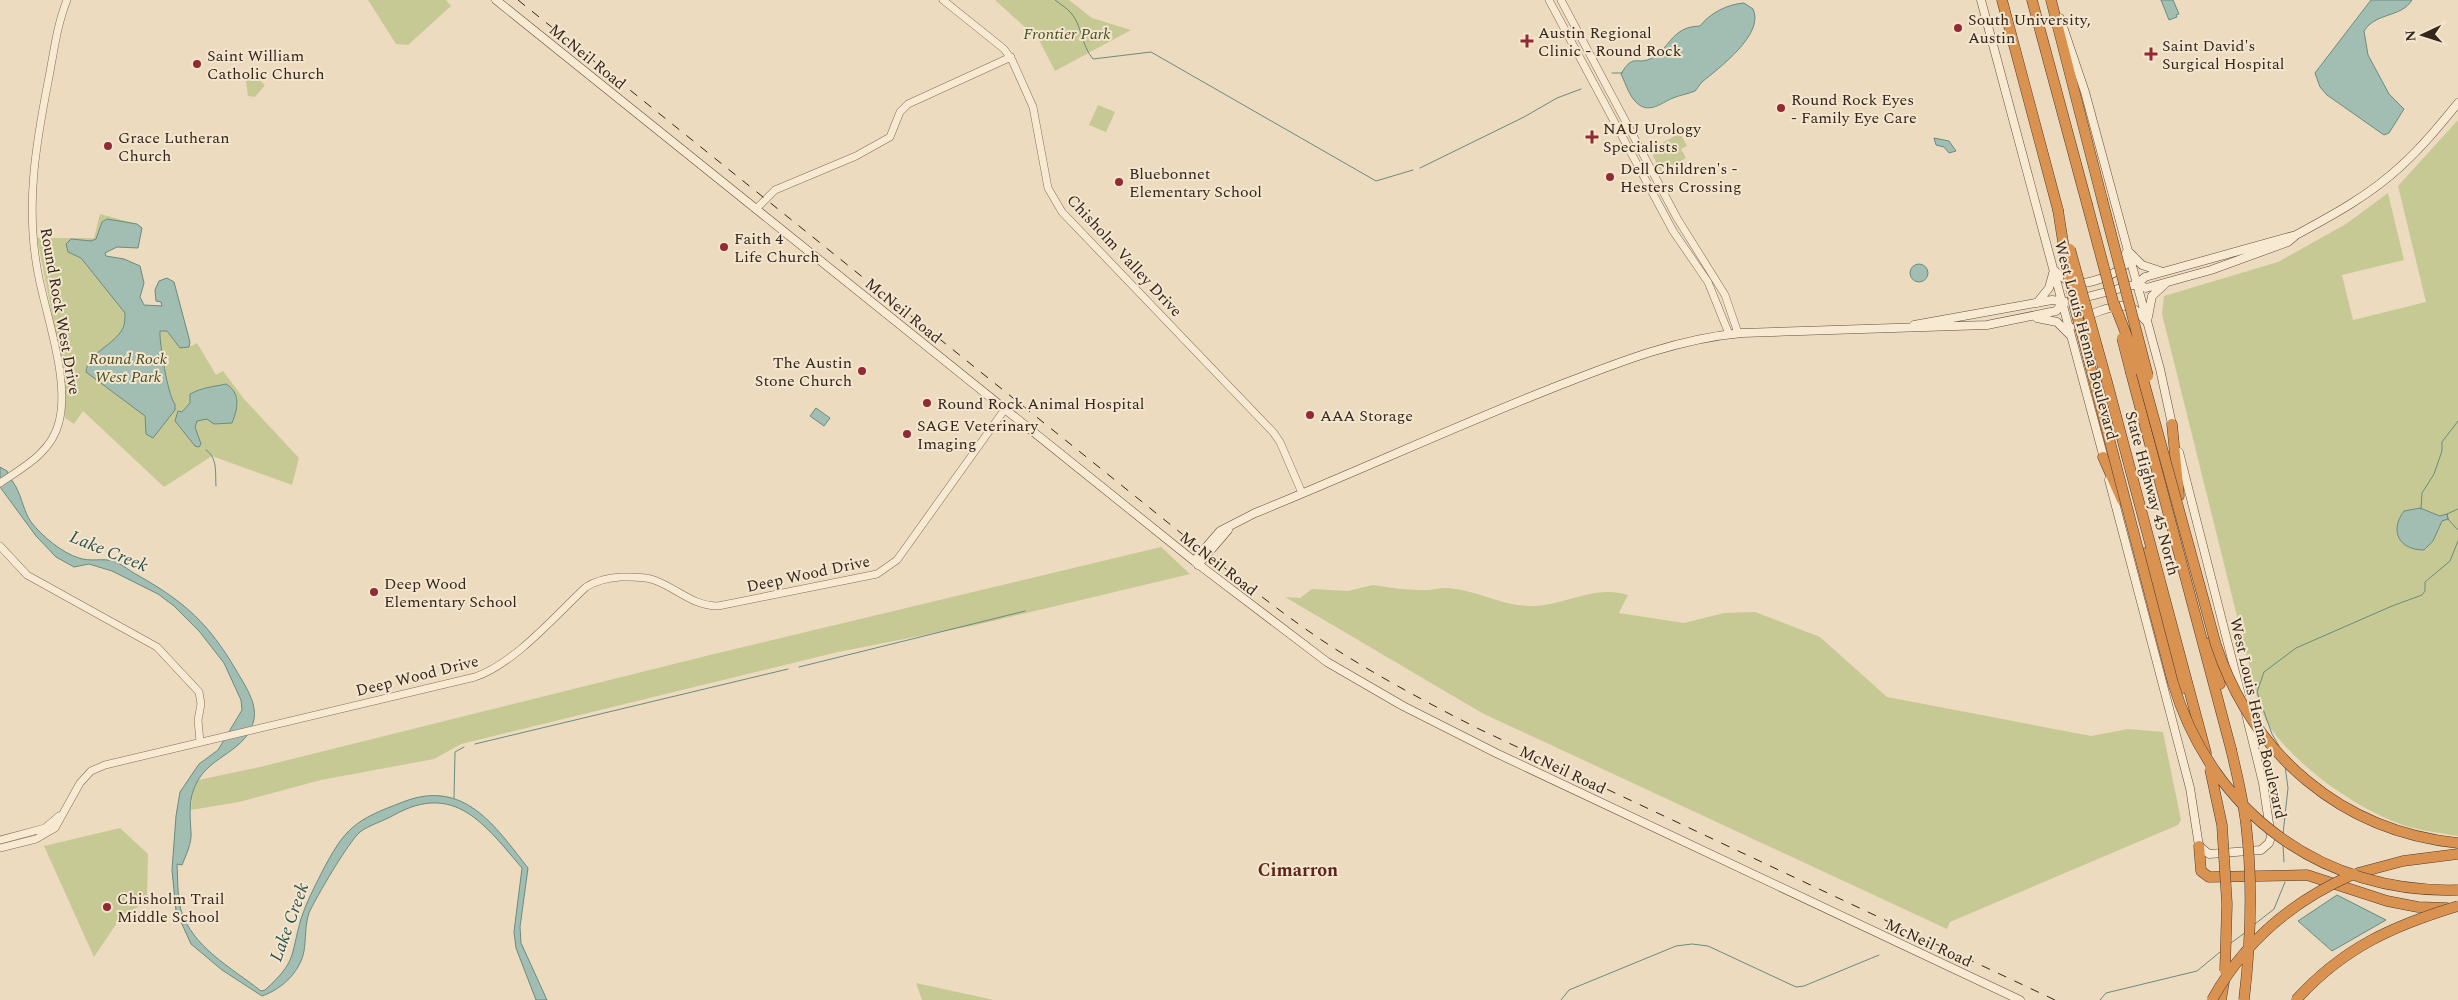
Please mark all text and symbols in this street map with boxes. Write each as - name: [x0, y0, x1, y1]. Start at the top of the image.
- place label: South University, Austin: [1968, 8, 2091, 50]
- north arrow: [2398, 10, 2448, 60]
- street label: McNeil Road: [544, 18, 631, 95]
- place label: Austin Regional Clinic - Round Rock: [1538, 21, 1682, 63]
- park label: Frontier Park: [1023, 22, 1111, 46]
- marker: South University, Austin: [1952, 22, 1964, 34]
- text: N: [2400, 29, 2421, 42]
- marker: Austin Regional Clinic - Round Rock: [1520, 34, 1534, 48]
- place label: Saint David's Surgical Hospital: [2162, 34, 2284, 76]
- place label: Saint William Catholic Church: [207, 44, 325, 86]
- marker: Saint David's Surgical Hospital: [2144, 47, 2158, 61]
- marker: Saint William Catholic Church: [191, 58, 203, 70]
- place label: Round Rock Eyes - Family Eye Care: [1791, 88, 1917, 130]
- marker: Round Rock Eyes - Family Eye Care: [1775, 102, 1787, 114]
- place label: NAU Urology Specialists: [1603, 117, 1702, 159]
- place label: Grace Lutheran Church: [118, 126, 230, 168]
- marker: NAU Urology Specialists: [1585, 130, 1599, 144]
- marker: Grace Lutheran Church: [102, 140, 114, 152]
- place label: Dell Children's - Hesters Crossing: [1620, 157, 1741, 199]
- place label: Bluebonnet Elementary School: [1129, 162, 1262, 204]
- marker: Dell Children's - Hesters Crossing: [1604, 171, 1616, 183]
- marker: Bluebonnet Elementary School: [1113, 176, 1125, 188]
- street label: Chisholm Valley Drive: [1061, 189, 1188, 322]
- street label: Round Rock West Drive: [34, 226, 87, 397]
- place label: Faith 4 Life Church: [734, 227, 820, 269]
- street label: West Louis Henna Boulevard: [2048, 238, 2124, 443]
- marker: Faith 4 Life Church: [718, 241, 730, 253]
- street label: McNeil Road: [860, 272, 947, 349]
- park label: Round Rock West Park: [89, 347, 168, 389]
- place label: The Austin Stone Church: [755, 351, 852, 393]
- marker: The Austin Stone Church: [856, 365, 868, 377]
- place label: Round Rock Animal Hospital: [937, 392, 1144, 416]
- marker: Round Rock Animal Hospital: [921, 397, 933, 409]
- place label: AAA Storage: [1320, 404, 1413, 428]
- street label: State Highway 45 North: [2119, 408, 2186, 578]
- marker: AAA Storage: [1304, 409, 1316, 421]
- place label: SAGE Veterinary Imaging: [917, 414, 1040, 456]
- marker: SAGE Veterinary Imaging: [901, 428, 913, 440]
- water label: Lake Creek: [66, 524, 153, 580]
- street label: McNeil Road: [1174, 526, 1263, 602]
- street label: Deep Wood Drive: [744, 549, 872, 599]
- place label: Deep Wood Elementary School: [384, 572, 517, 614]
- marker: Deep Wood Elementary School: [368, 586, 380, 598]
- street label: West Louis Henna Boulevard: [2223, 615, 2293, 821]
- street label: Deep Wood Drive: [353, 649, 481, 703]
- street label: McNeil Road: [1515, 739, 1610, 801]
- district label: Cimarron: [1258, 857, 1338, 884]
- water label: Lake Creek: [263, 878, 316, 966]
- place label: Chisholm Trail Middle School: [117, 887, 225, 929]
- marker: Chisholm Trail Middle School: [101, 901, 113, 913]
- street label: McNeil Road: [1881, 912, 1976, 974]

